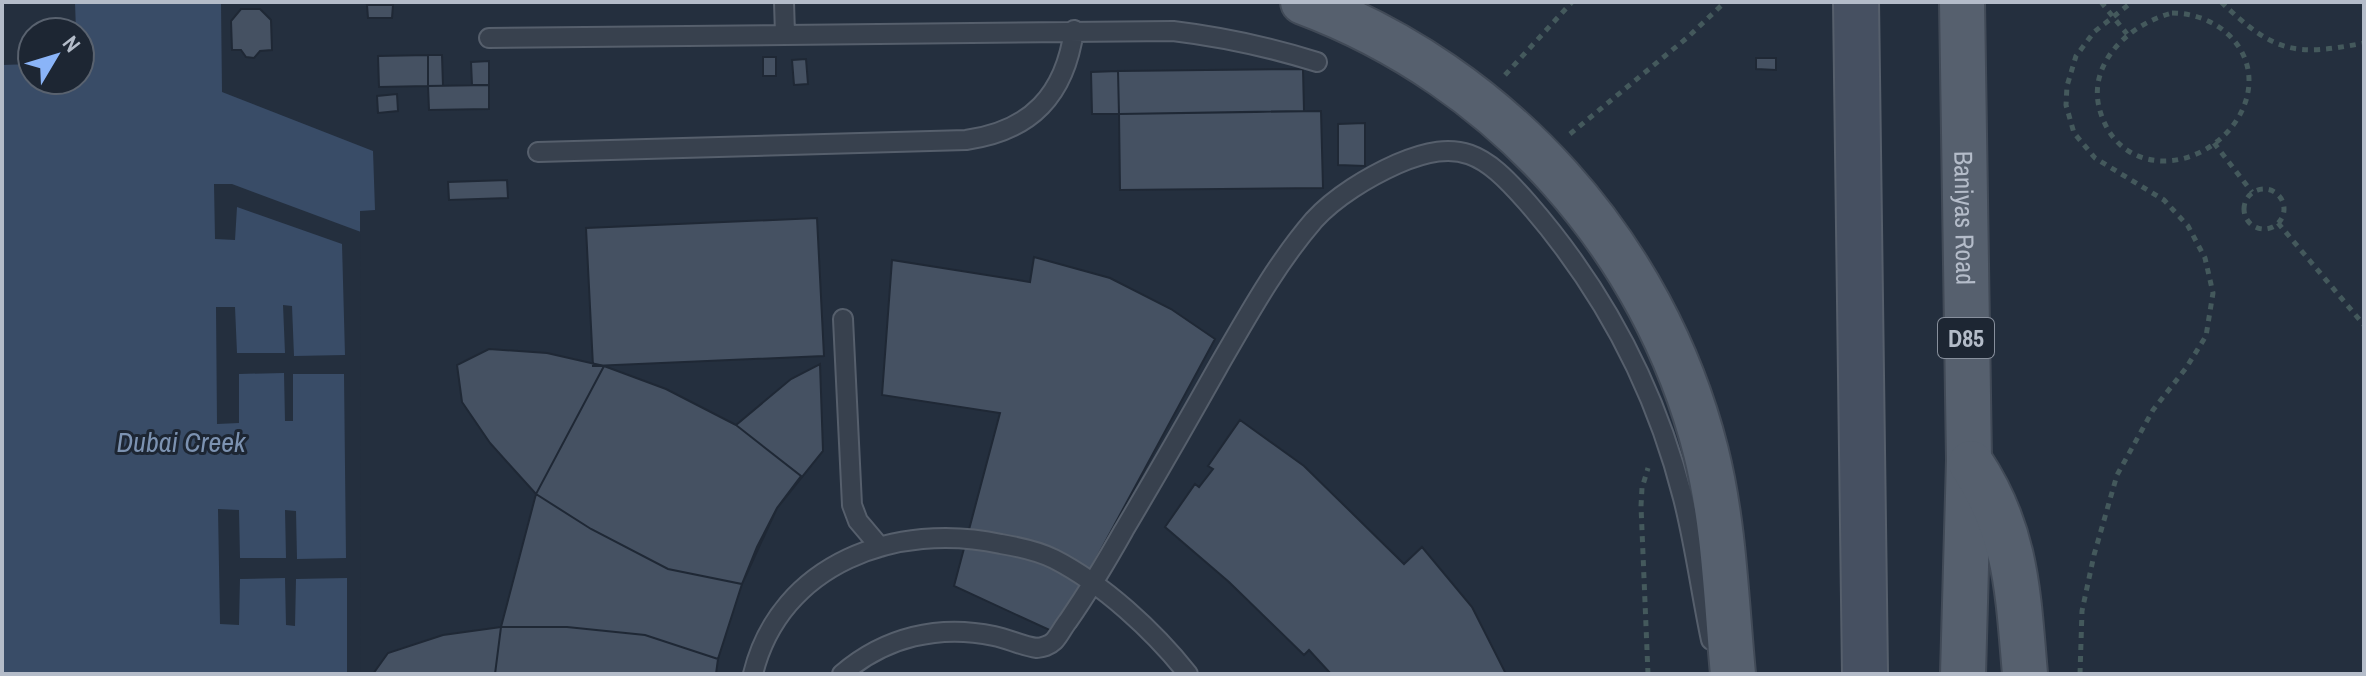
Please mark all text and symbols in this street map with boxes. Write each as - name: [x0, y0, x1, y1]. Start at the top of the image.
- north arrow: [16, 16, 96, 96]
- text: N: [56, 29, 88, 58]
- street label: Baniyas Road: [1947, 151, 1984, 285]
- road number: D85: [1938, 318, 1994, 358]
- water label: Dubai Creek: [117, 423, 247, 461]

